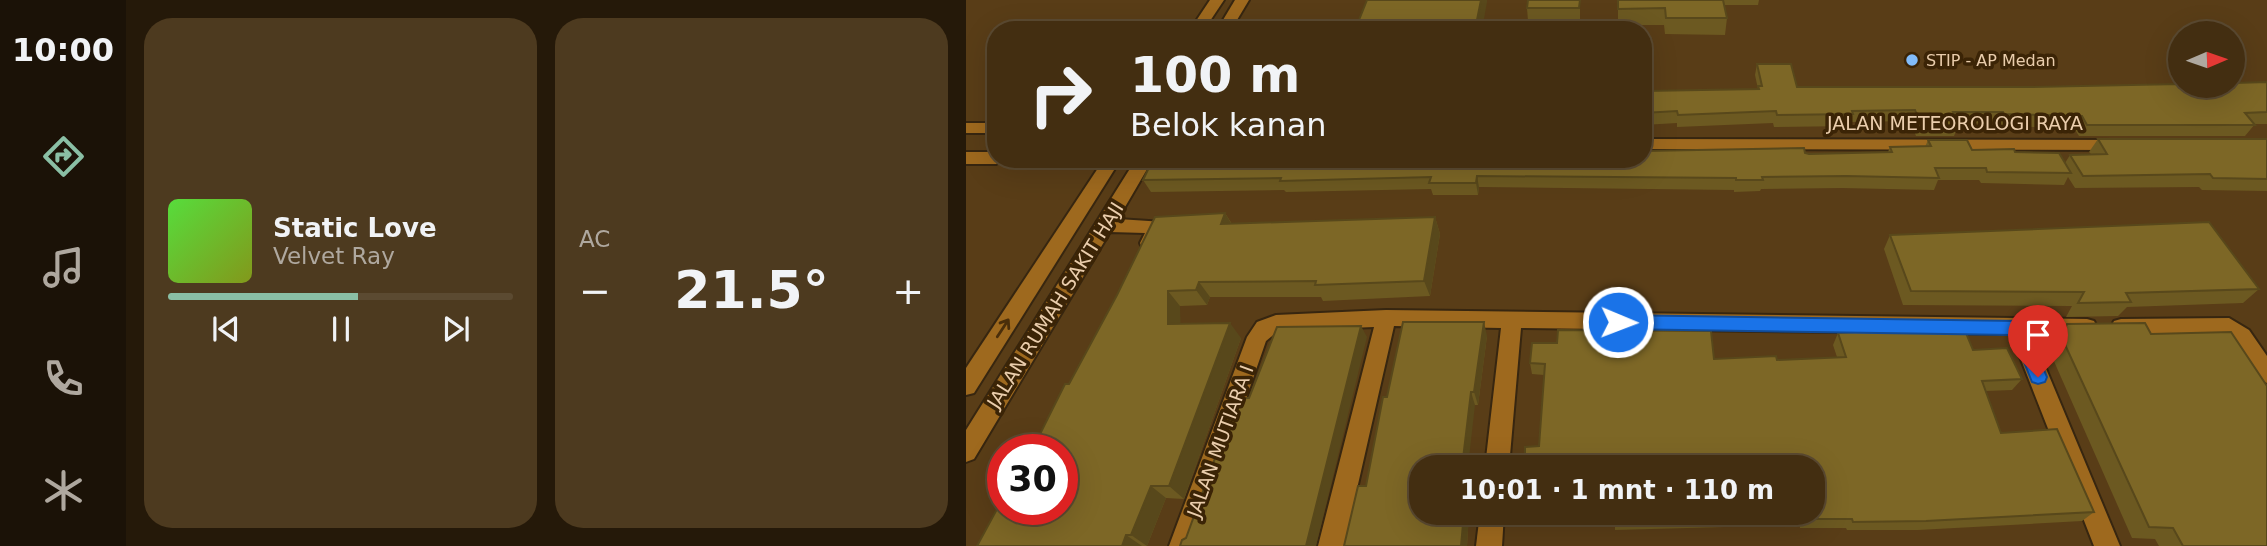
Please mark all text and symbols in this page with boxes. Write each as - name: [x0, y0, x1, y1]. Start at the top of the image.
- north arrow: [2168, 21, 2245, 98]
- map controls: [2168, 21, 2245, 98]
- text: 10:00: [12, 31, 114, 69]
- text: 100 m: [1130, 47, 1300, 104]
- icon: right: [1015, 49, 1106, 140]
- place label: STIP - AP Medan: [1926, 51, 2056, 70]
- marker: STIP - AP Medan: [1904, 52, 1920, 68]
- text: Belok kanan: [1130, 106, 1327, 144]
- street label: JALAN METEOROLOGI RAYA: [1826, 112, 2083, 134]
- icon: directions: [39, 132, 88, 181]
- street label: JALAN RUMAH SAKIT HAJI: [982, 198, 1128, 413]
- text: Static Love: [273, 213, 437, 243]
- text: AC: [579, 226, 610, 252]
- icon: music: [39, 243, 88, 292]
- text: Velvet Ray: [273, 243, 395, 269]
- text: 21.5°: [674, 260, 829, 320]
- text: −: [579, 269, 611, 313]
- text: +: [892, 269, 924, 313]
- position arrow: [1581, 285, 1655, 359]
- pin: [2008, 305, 2068, 377]
- icon: previous: [207, 310, 245, 348]
- icon: pause: [322, 310, 360, 348]
- icon: next: [437, 310, 475, 348]
- icon: arrive: [2019, 316, 2057, 354]
- one-way arrow: [997, 319, 1011, 339]
- icon: phone: [39, 354, 88, 403]
- street label: JALAN MUTIARA I: [1182, 362, 1258, 521]
- speed limit sign: 30: [987, 434, 1078, 525]
- icon: climate: [39, 466, 88, 515]
- text: 10:01 · 1 mnt · 110 m: [1460, 475, 1774, 505]

